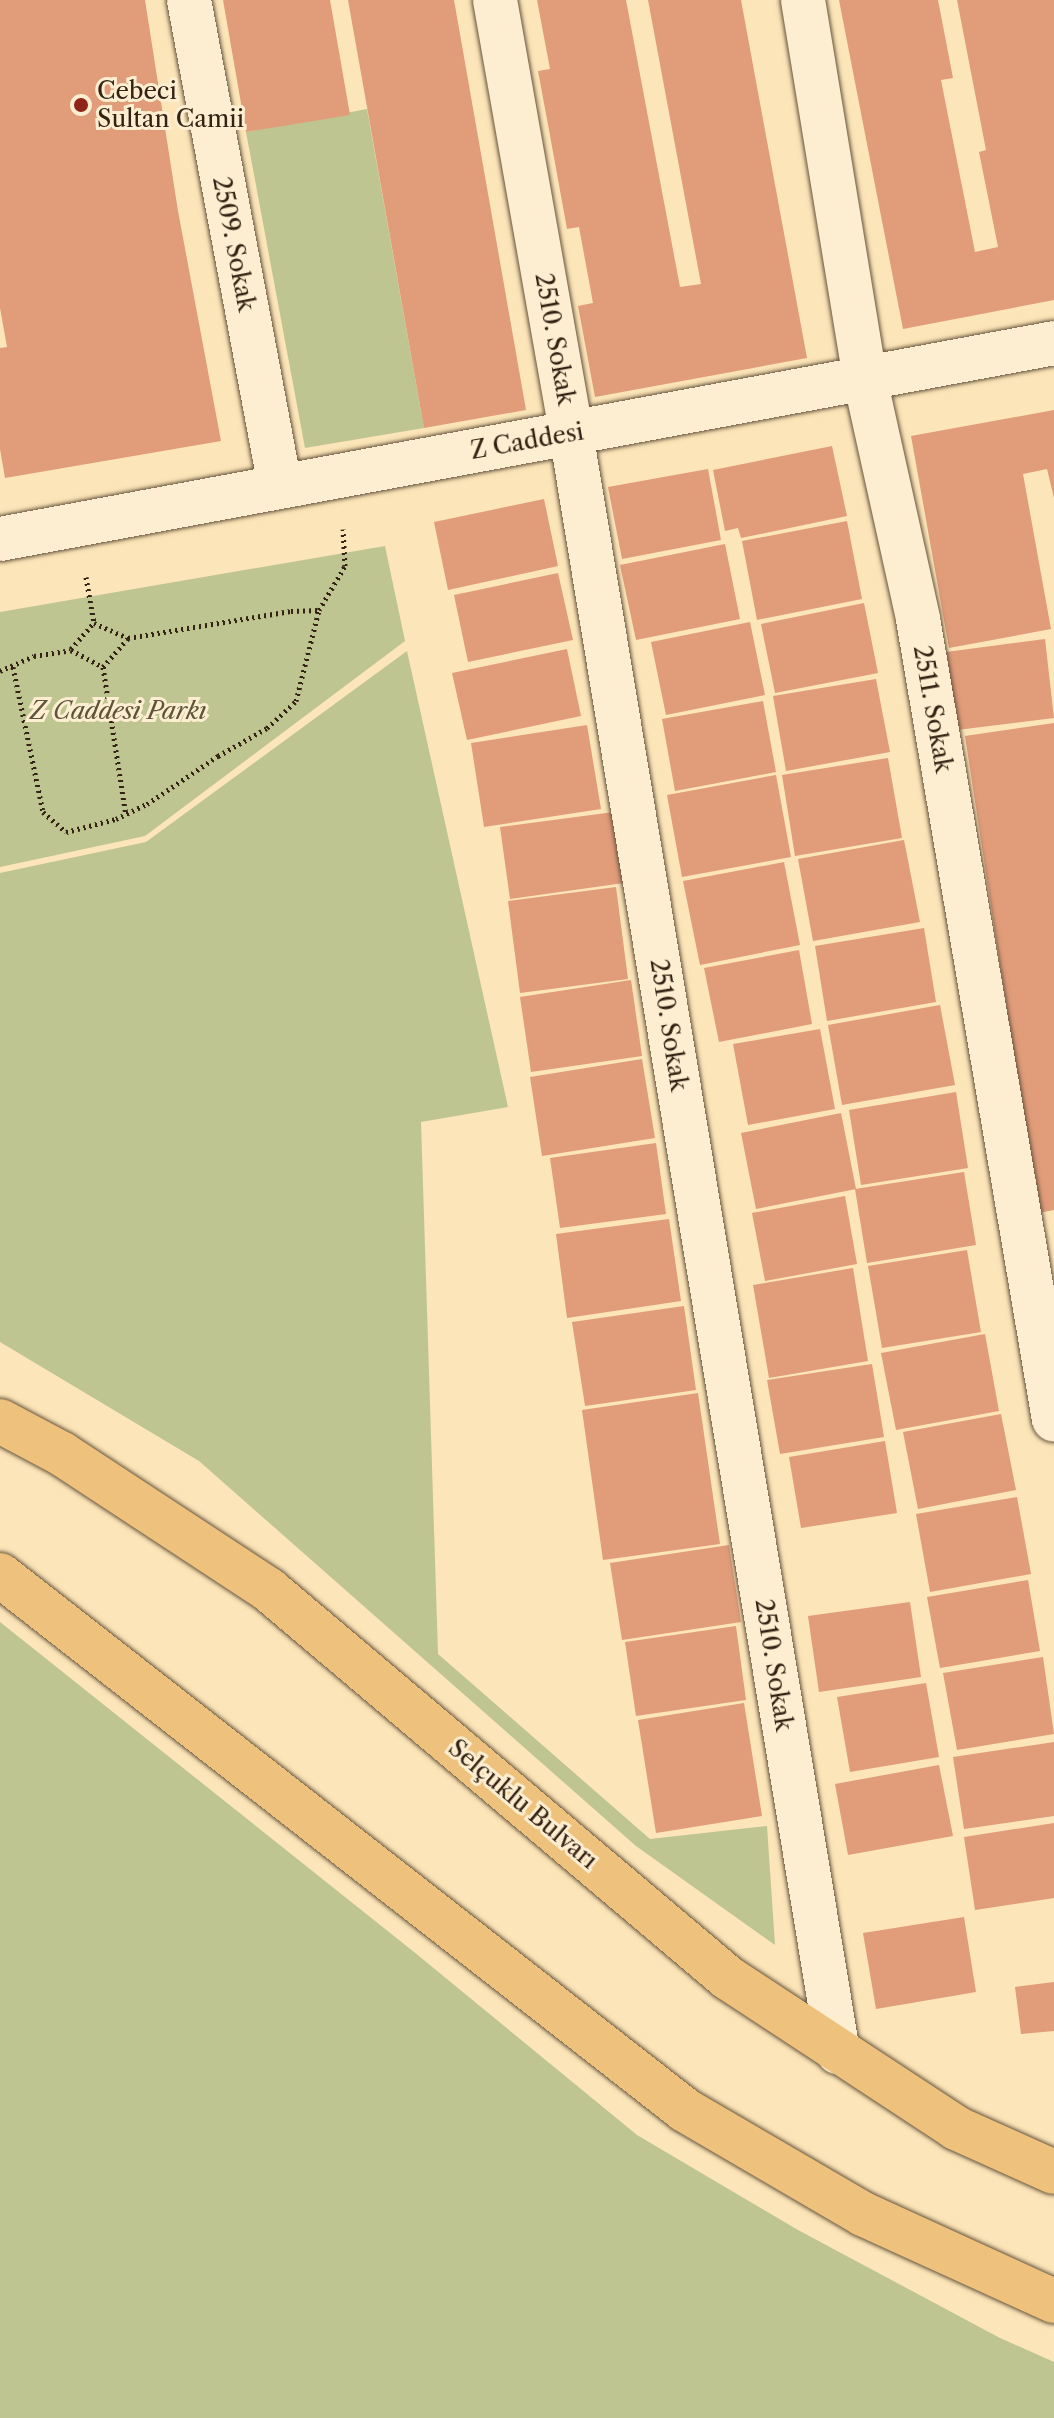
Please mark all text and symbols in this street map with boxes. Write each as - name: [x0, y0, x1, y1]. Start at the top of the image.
- place label: Cebeci Sultan Camii: [97, 77, 244, 133]
- marker: Cebeci Sultan Camii: [72, 96, 90, 114]
- street label: 2509. Sokak: [207, 174, 261, 314]
- street label: 2510. Sokak: [529, 271, 581, 407]
- street label: Z Caddesi: [468, 417, 586, 465]
- street label: 2511. Sokak: [908, 643, 958, 775]
- park label: Z Caddesi Parkı: [29, 697, 207, 725]
- street label: 2510. Sokak: [644, 957, 694, 1093]
- street label: 2510. Sokak: [749, 1597, 799, 1733]
- street label: Selçuklu Bulvarı: [443, 1733, 603, 1875]

